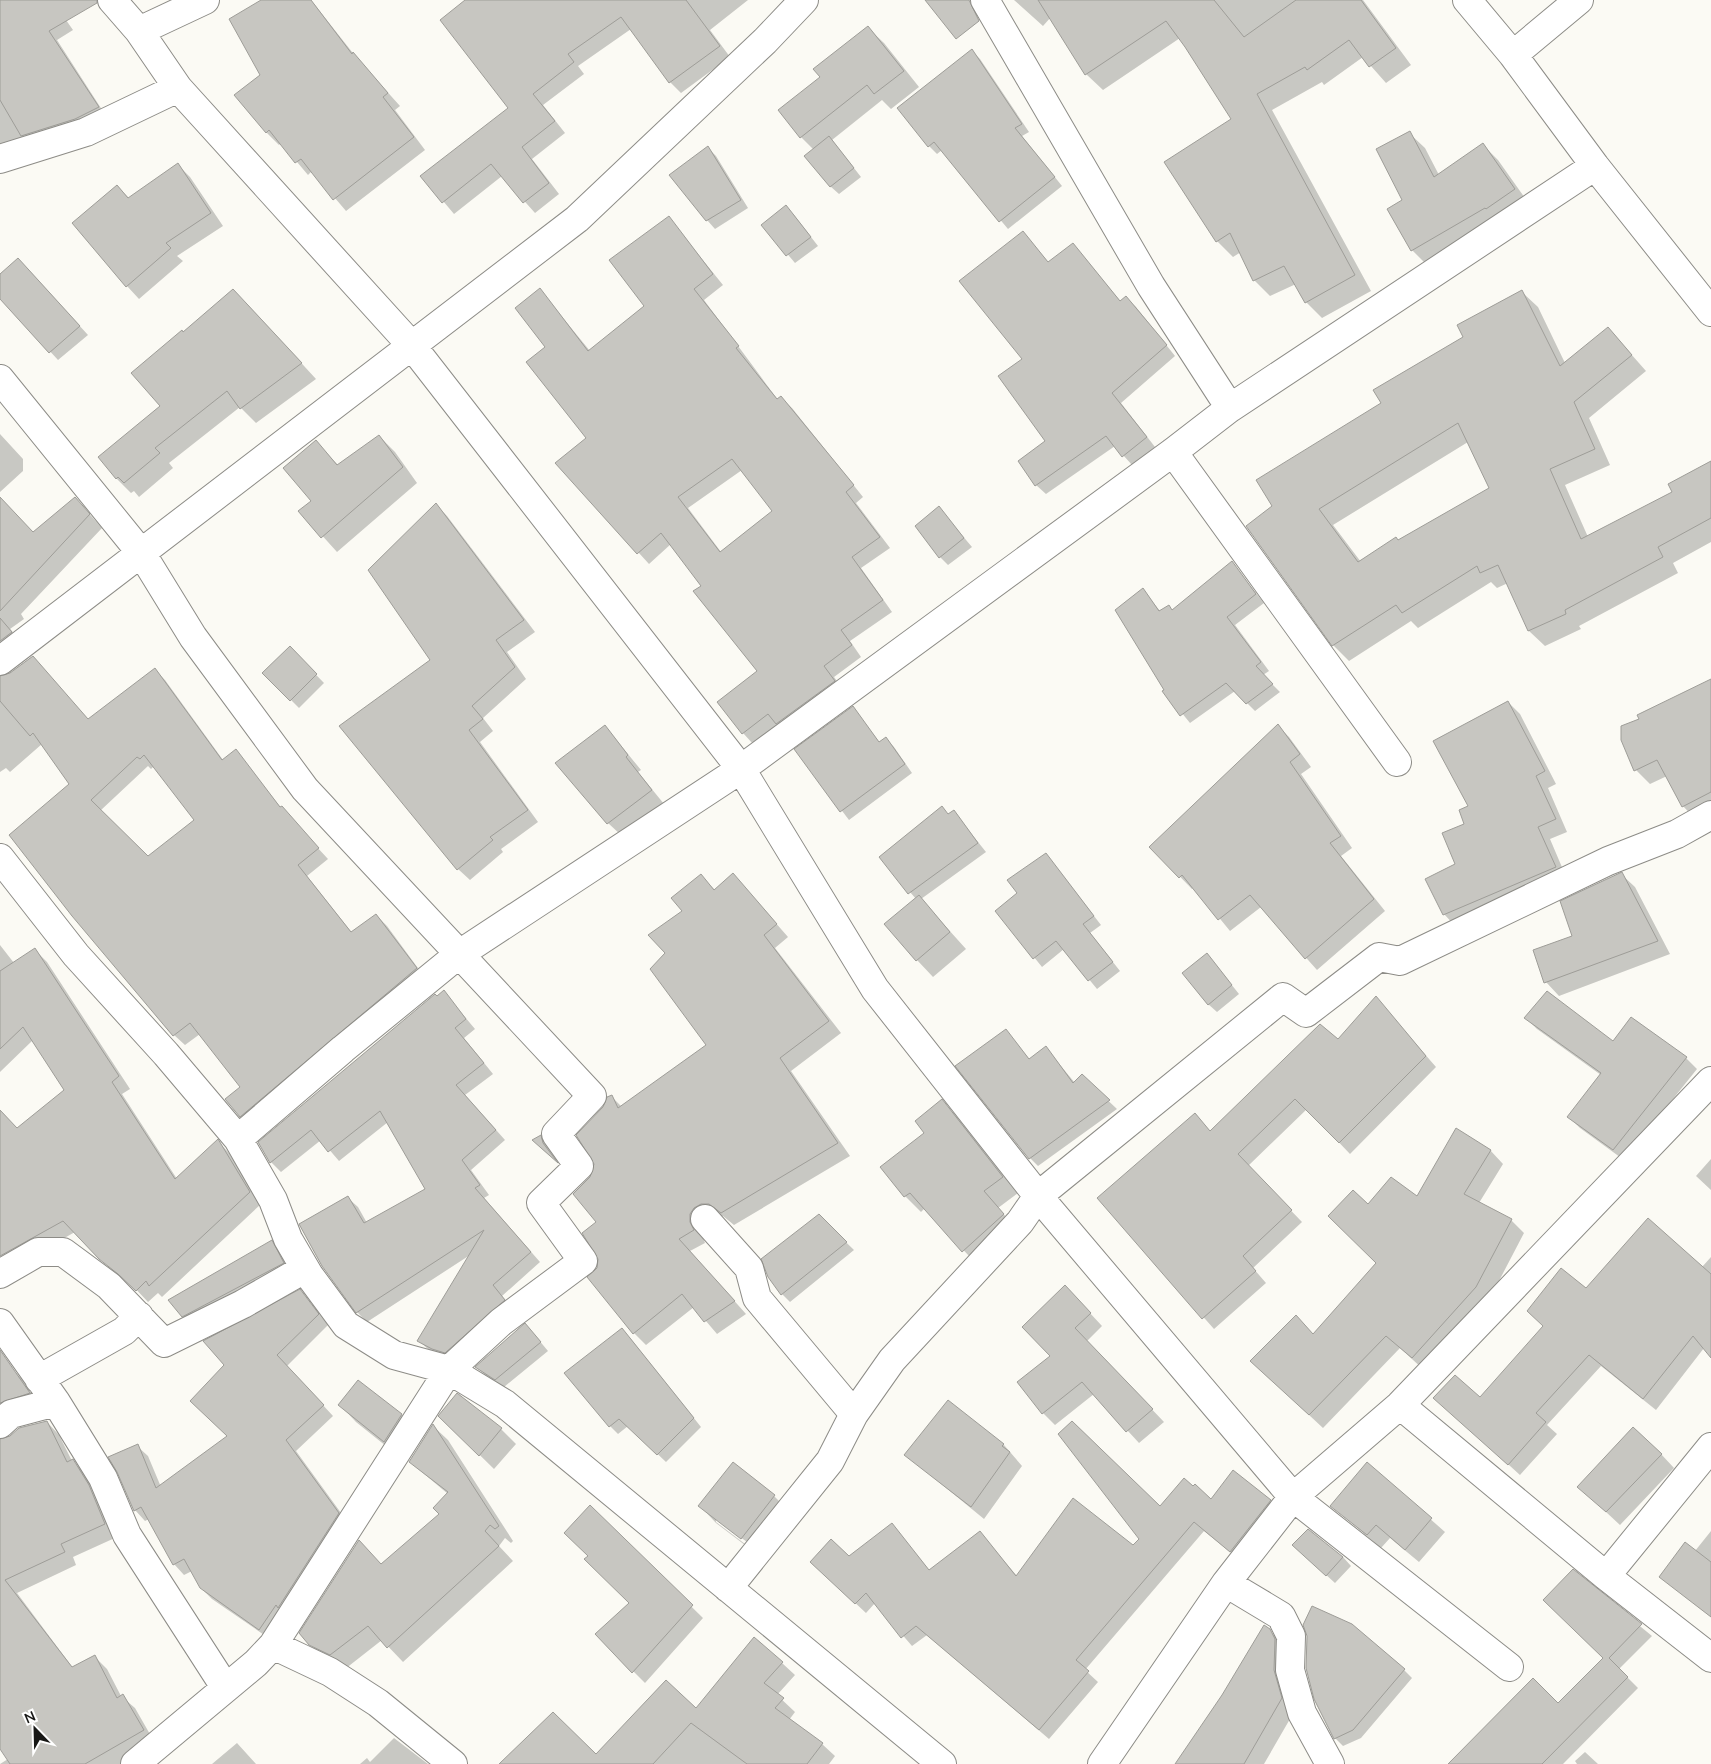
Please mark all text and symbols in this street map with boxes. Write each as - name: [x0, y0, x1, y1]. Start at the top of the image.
- north arrow: [10, 1704, 60, 1754]
- text: N: [22, 1707, 39, 1728]

